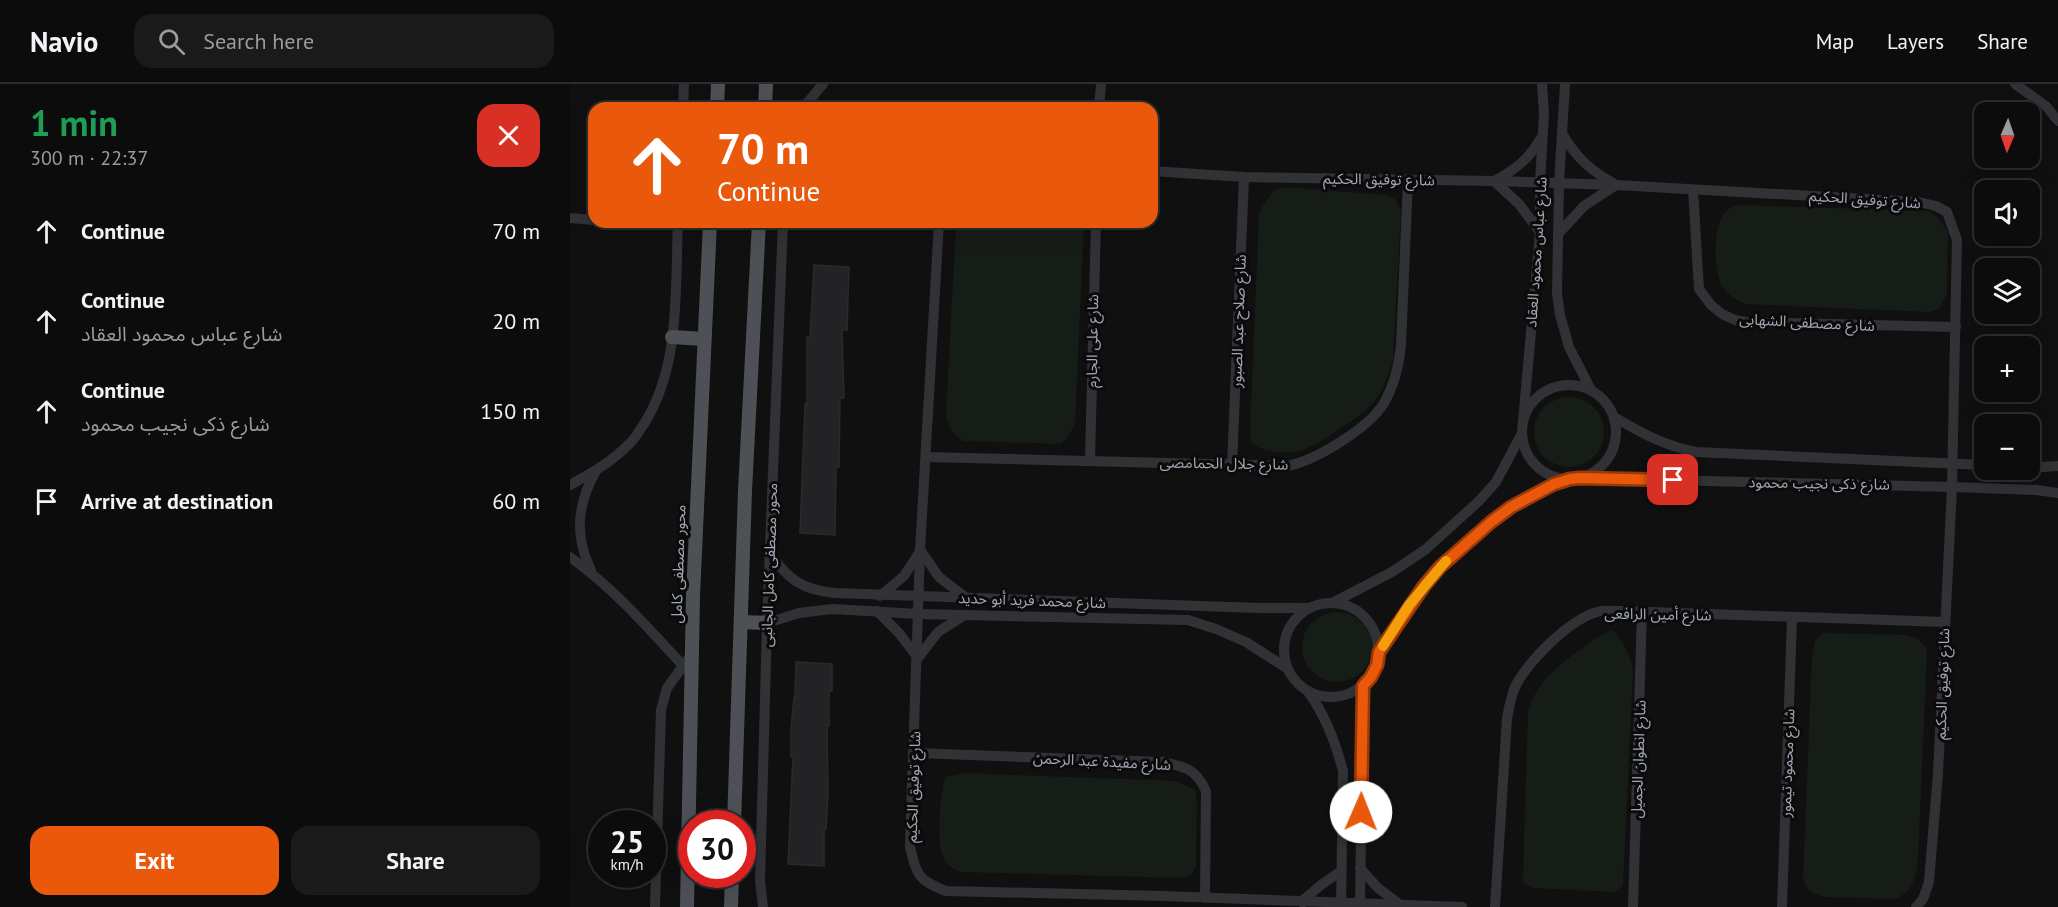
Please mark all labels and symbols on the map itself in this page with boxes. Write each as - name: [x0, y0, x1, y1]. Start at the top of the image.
- north arrow: [1974, 102, 2040, 168]
- street label: شارع توفيق الحكيم: [1323, 169, 1435, 192]
- street label: شارع عباس محمود العقاد: [1521, 176, 1554, 328]
- street label: شارع توفيق الحكيم: [1808, 186, 1922, 215]
- street label: شارع صلاح عبد الصبور: [1226, 254, 1253, 389]
- street label: شارع على الجارم: [1082, 294, 1105, 388]
- street label: شارع مصطفى الشهابى: [1739, 309, 1876, 338]
- street label: شارع جلال الحمامصى: [1159, 452, 1289, 477]
- pin: [1647, 454, 1698, 505]
- street label: شارع ذكى نجيب محمود: [1748, 472, 1890, 497]
- street label: محور مصطفى كامل الجانبى: [757, 483, 781, 647]
- street label: محور مصطفى كامل: [666, 504, 690, 624]
- street label: شارع محمد فريد أبو حديد: [958, 588, 1106, 615]
- street label: شارع أمين الرافعى: [1604, 604, 1712, 627]
- street label: شارع توفيق الحكيم: [1931, 628, 1956, 740]
- street label: شارع انطوان الجميل: [1626, 699, 1653, 819]
- street label: شارع محمود تيمور: [1776, 708, 1801, 819]
- street label: شارع توفيق الحكيم: [902, 731, 927, 843]
- street label: شارع مفيدة عبد الرحمن: [1032, 748, 1172, 777]
- position arrow: [1329, 780, 1393, 844]
- speed limit sign: 30: [678, 810, 756, 888]

